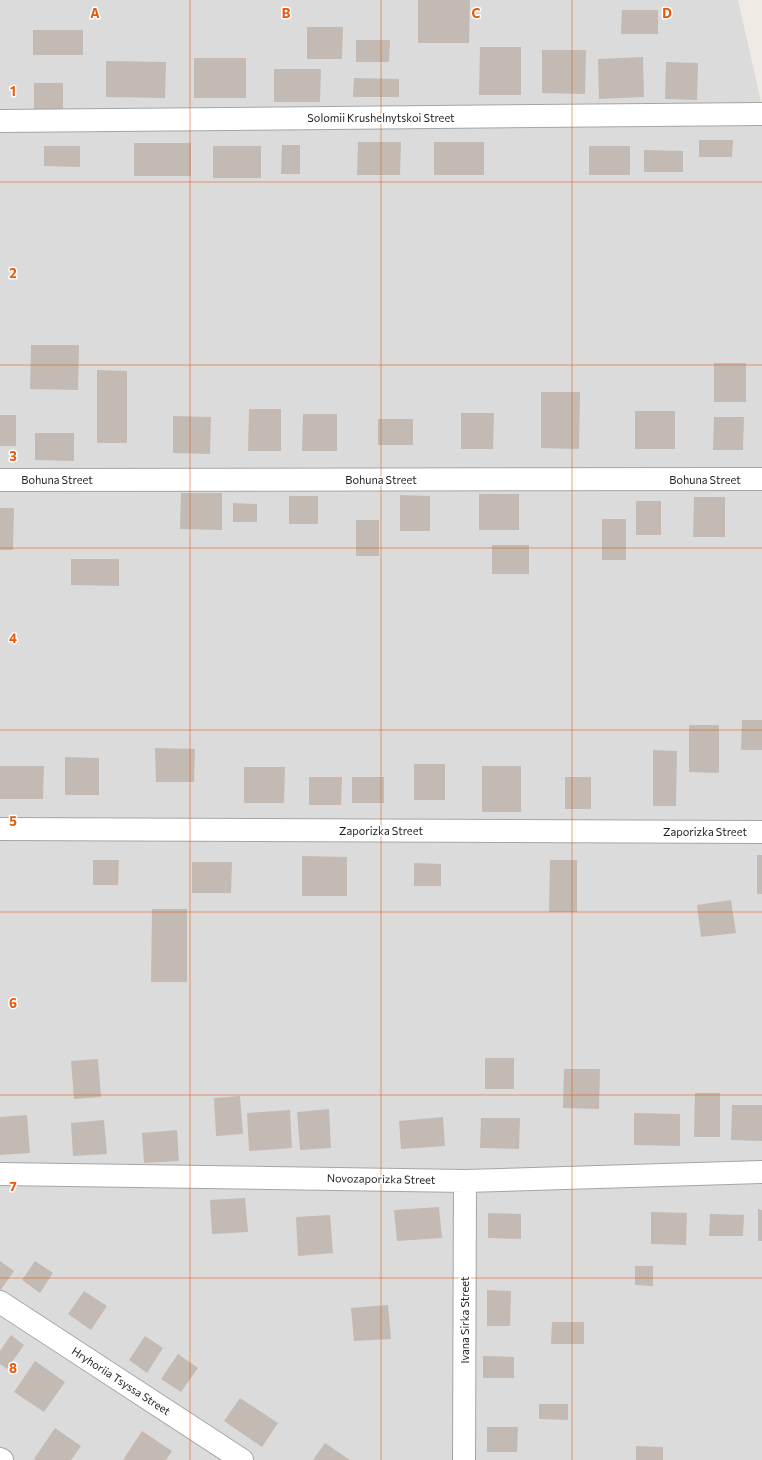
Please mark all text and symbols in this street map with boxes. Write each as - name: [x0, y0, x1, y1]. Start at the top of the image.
- text: A: [90, 5, 100, 21]
- text: B: [282, 5, 291, 21]
- text: C: [472, 5, 481, 21]
- text: D: [662, 5, 672, 21]
- text: 1: [10, 83, 16, 99]
- street label: Solomii Krushelnytskoi Street: [307, 111, 455, 124]
- text: 2: [9, 265, 17, 281]
- text: 3: [9, 448, 17, 464]
- street label: Bohuna Street: [21, 473, 93, 486]
- street label: Bohuna Street: [345, 473, 417, 486]
- street label: Bohuna Street: [669, 473, 741, 486]
- text: 4: [9, 630, 17, 646]
- text: 5: [9, 813, 17, 829]
- street label: Zaporizka Street: [339, 824, 423, 837]
- street label: Zaporizka Street: [663, 825, 747, 838]
- text: 6: [9, 995, 17, 1011]
- street label: Novozaporizka Street: [327, 1171, 436, 1186]
- text: 7: [9, 1178, 17, 1194]
- street label: Ivana Sirka Street: [458, 1276, 471, 1364]
- street label: Hryhoriia Tsyssa Street: [70, 1344, 173, 1418]
- text: 8: [9, 1360, 17, 1376]

